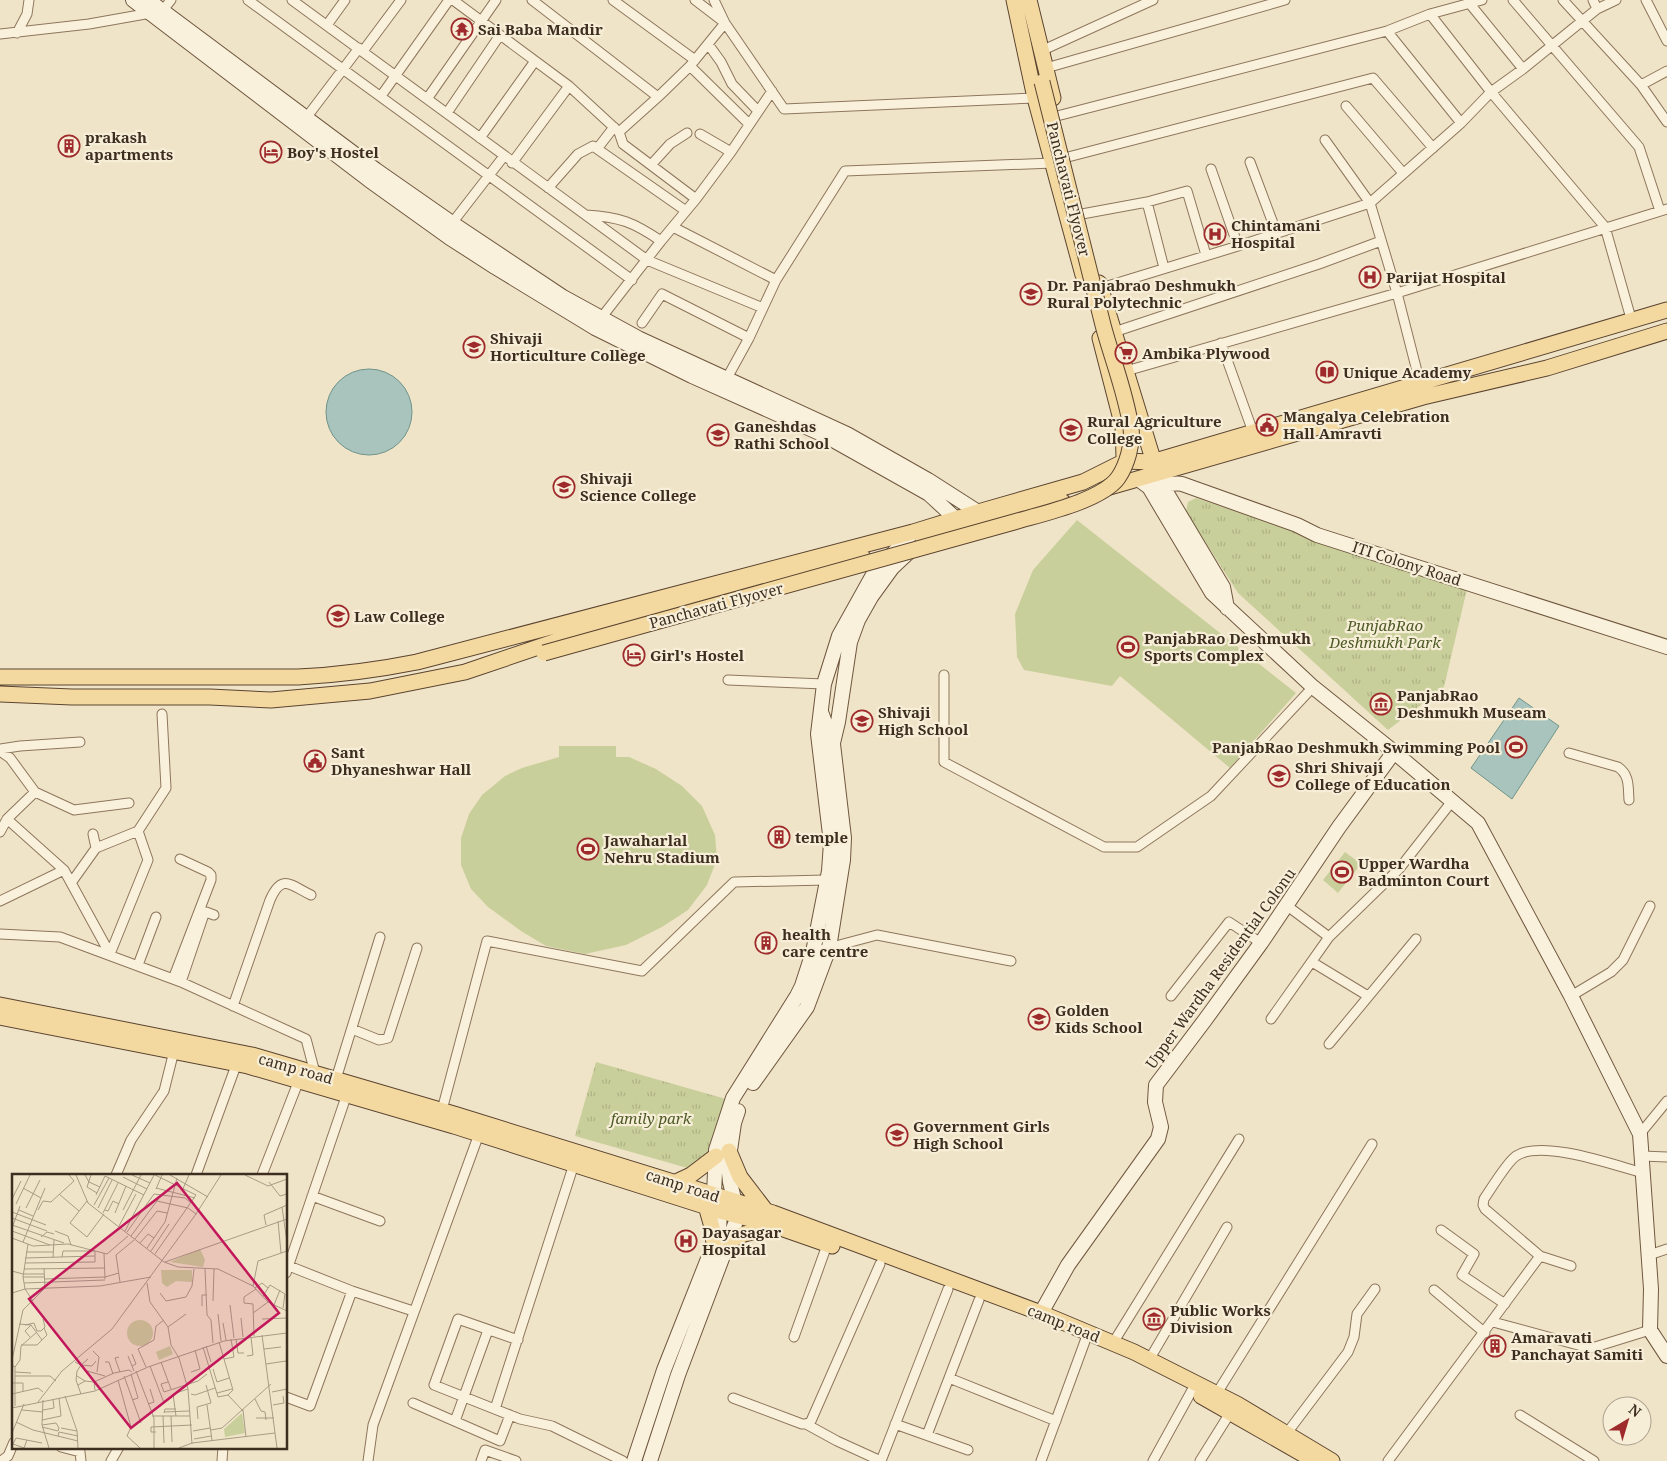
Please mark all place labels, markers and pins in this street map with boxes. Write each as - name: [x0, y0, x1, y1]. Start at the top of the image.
- temple icon: Sai Baba Mandir: [450, 17, 474, 41]
- place label: Sai Baba Mandir: [478, 19, 603, 39]
- place label: prakash apartments: [85, 127, 173, 164]
- building icon: prakash apartments: [57, 134, 81, 158]
- hotel icon: Boy's Hostel: [259, 140, 283, 164]
- place label: Boy's Hostel: [287, 142, 380, 162]
- place label: Chintamani Hospital: [1231, 215, 1321, 252]
- hospital icon: Chintamani Hospital: [1203, 222, 1227, 246]
- hospital icon: Parijat Hospital: [1358, 265, 1382, 289]
- place label: Parijat Hospital: [1386, 267, 1507, 287]
- place label: Dr. Panjabrao Deshmukh Rural Polytechnic: [1047, 275, 1236, 312]
- school or university icon: Dr. Panjabrao Deshmukh Rural Polytechnic: [1019, 282, 1043, 306]
- place label: Shivaji Horticulture College: [490, 328, 646, 365]
- school or university icon: Shivaji Horticulture College: [462, 335, 486, 359]
- supermarket icon: Ambika Plywood: [1114, 341, 1138, 365]
- place label: Ambika Plywood: [1142, 343, 1270, 363]
- library icon: Unique Academy: [1315, 360, 1339, 384]
- place label: Unique Academy: [1343, 362, 1471, 382]
- place label: Mangalya Celebration Hall Amravti: [1283, 406, 1450, 443]
- place label: Rural Agriculture College: [1087, 411, 1222, 448]
- public building icon: Mangalya Celebration Hall Amravti: [1255, 413, 1279, 437]
- place label: Ganeshdas Rathi School: [734, 416, 830, 453]
- school or university icon: Rural Agriculture College: [1059, 418, 1083, 442]
- school or university icon: Ganeshdas Rathi School: [706, 423, 730, 447]
- place label: Shivaji Science College: [580, 468, 696, 505]
- school or university icon: Shivaji Science College: [552, 475, 576, 499]
- school or university icon: Law College: [326, 604, 350, 628]
- place label: Law College: [354, 606, 445, 626]
- place label: PanjabRao Deshmukh Sports Complex: [1144, 628, 1311, 665]
- sports icon: PanjabRao Deshmukh Sports Complex: [1116, 635, 1140, 659]
- hotel icon: Girl's Hostel: [622, 643, 646, 667]
- place label: Girl's Hostel: [650, 645, 745, 665]
- place label: PanjabRao Deshmukh Museam: [1397, 685, 1547, 722]
- museum icon: PanjabRao Deshmukh Museam: [1369, 692, 1393, 716]
- place label: Shivaji High School: [878, 702, 969, 739]
- school or university icon: Shivaji High School: [850, 709, 874, 733]
- sports icon: PanjabRao Deshmukh Swimming Pool: [1504, 735, 1528, 759]
- place label: PanjabRao Deshmukh Swimming Pool: [1212, 737, 1501, 757]
- place label: Sant Dhyaneshwar Hall: [331, 742, 472, 779]
- public building icon: Sant Dhyaneshwar Hall: [303, 749, 327, 773]
- place label: Shri Shivaji College of Education: [1295, 757, 1451, 794]
- school or university icon: Shri Shivaji College of Education: [1267, 764, 1291, 788]
- building icon: temple: [767, 825, 791, 849]
- place label: temple: [795, 827, 848, 847]
- place label: Jawaharlal Nehru Stadium: [603, 830, 720, 867]
- sports icon: Jawaharlal Nehru Stadium: [576, 837, 600, 861]
- place label: Upper Wardha Badminton Court: [1358, 853, 1489, 890]
- sports icon: Upper Wardha Badminton Court: [1330, 860, 1354, 884]
- place label: health care centre: [782, 924, 868, 961]
- building icon: health care centre: [754, 931, 778, 955]
- place label: Golden Kids School: [1055, 1000, 1143, 1037]
- school or university icon: Golden Kids School: [1027, 1007, 1051, 1031]
- place label: Government Girls High School: [913, 1116, 1050, 1153]
- school or university icon: Government Girls High School: [885, 1123, 909, 1147]
- place label: Dayasagar Hospital: [702, 1222, 782, 1259]
- hospital icon: Dayasagar Hospital: [674, 1229, 698, 1253]
- place label: Public Works Division: [1170, 1300, 1271, 1337]
- museum icon: Public Works Division: [1142, 1307, 1166, 1331]
- place label: Amaravati Panchayat Samiti: [1511, 1327, 1644, 1364]
- building icon: Amaravati Panchayat Samiti: [1483, 1334, 1507, 1358]

